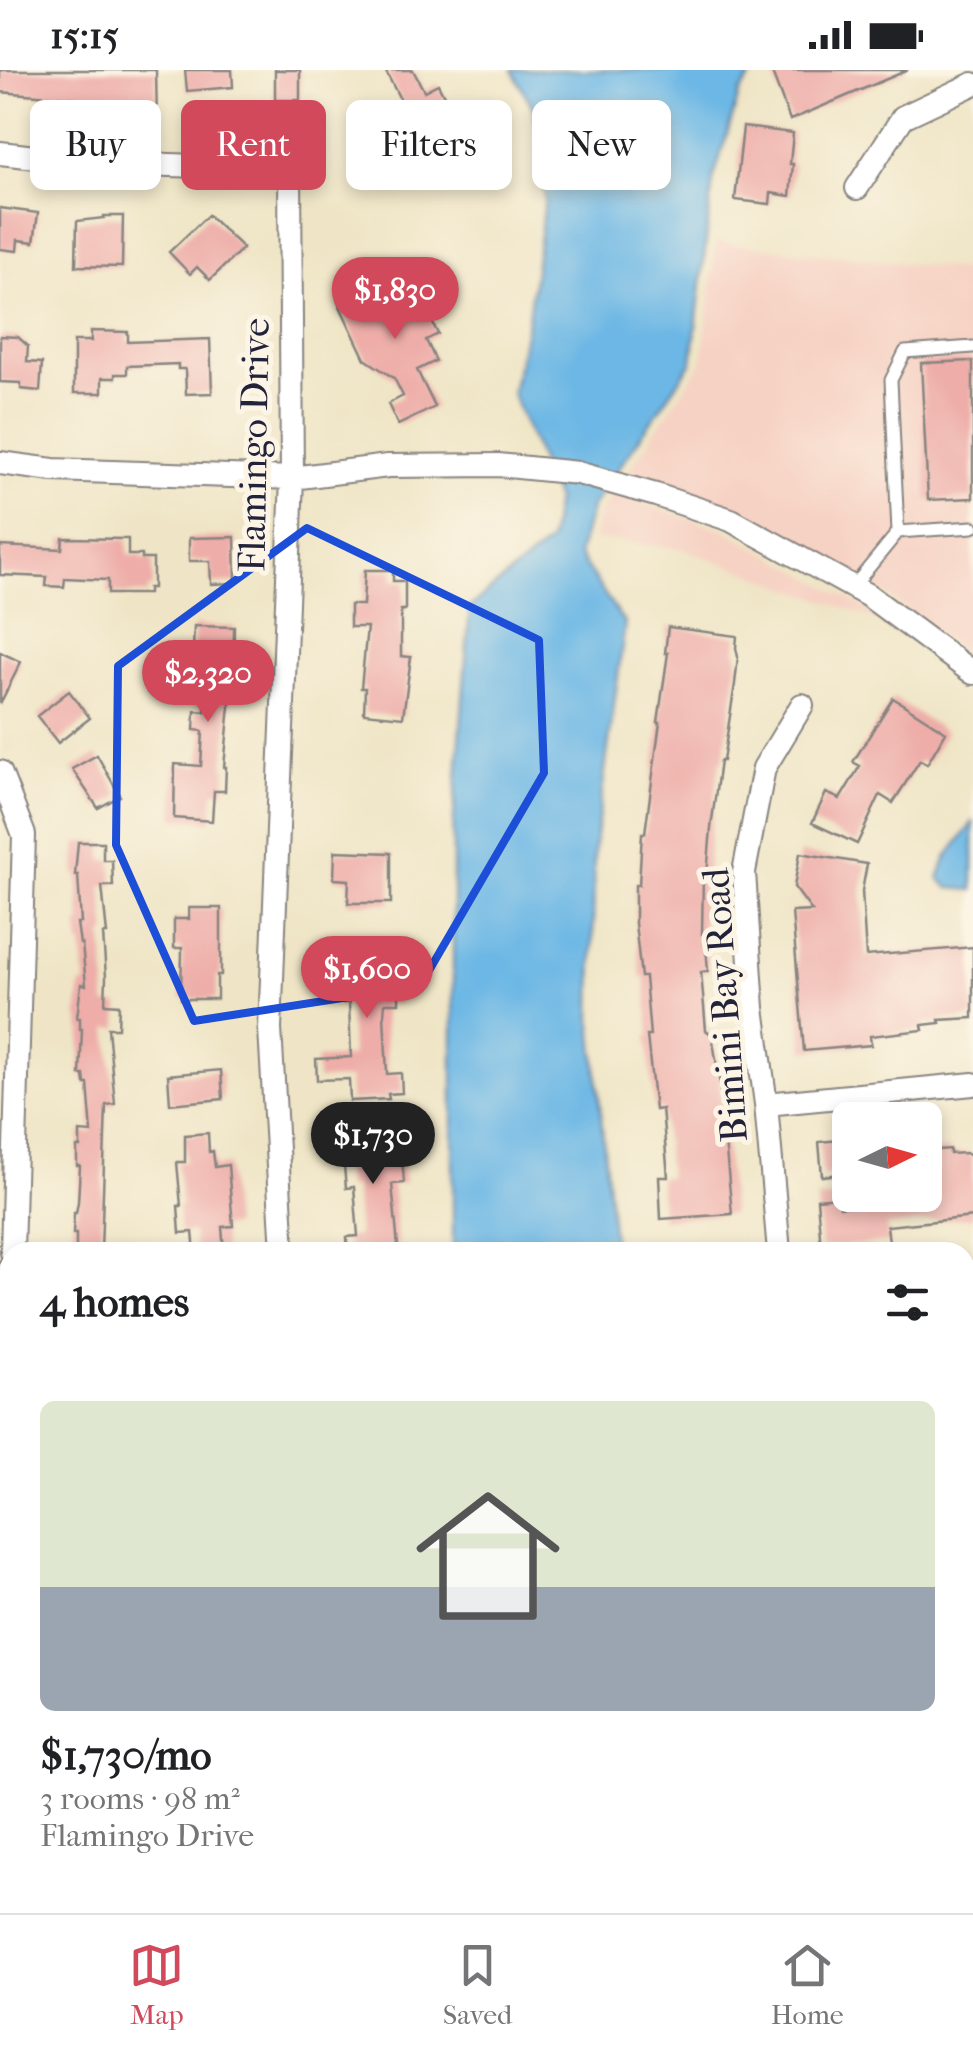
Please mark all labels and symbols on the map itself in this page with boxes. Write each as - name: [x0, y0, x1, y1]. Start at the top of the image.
- pin: $1,830: [314, 257, 476, 342]
- street label: Flamingo Drive: [229, 318, 279, 572]
- pin: $2,320: [127, 640, 289, 725]
- street label: Bimini Bay Road: [693, 866, 757, 1144]
- pin: $1,600: [286, 936, 448, 1021]
- pin: $1,730: [292, 1102, 454, 1187]
- north arrow: [832, 1102, 942, 1212]

